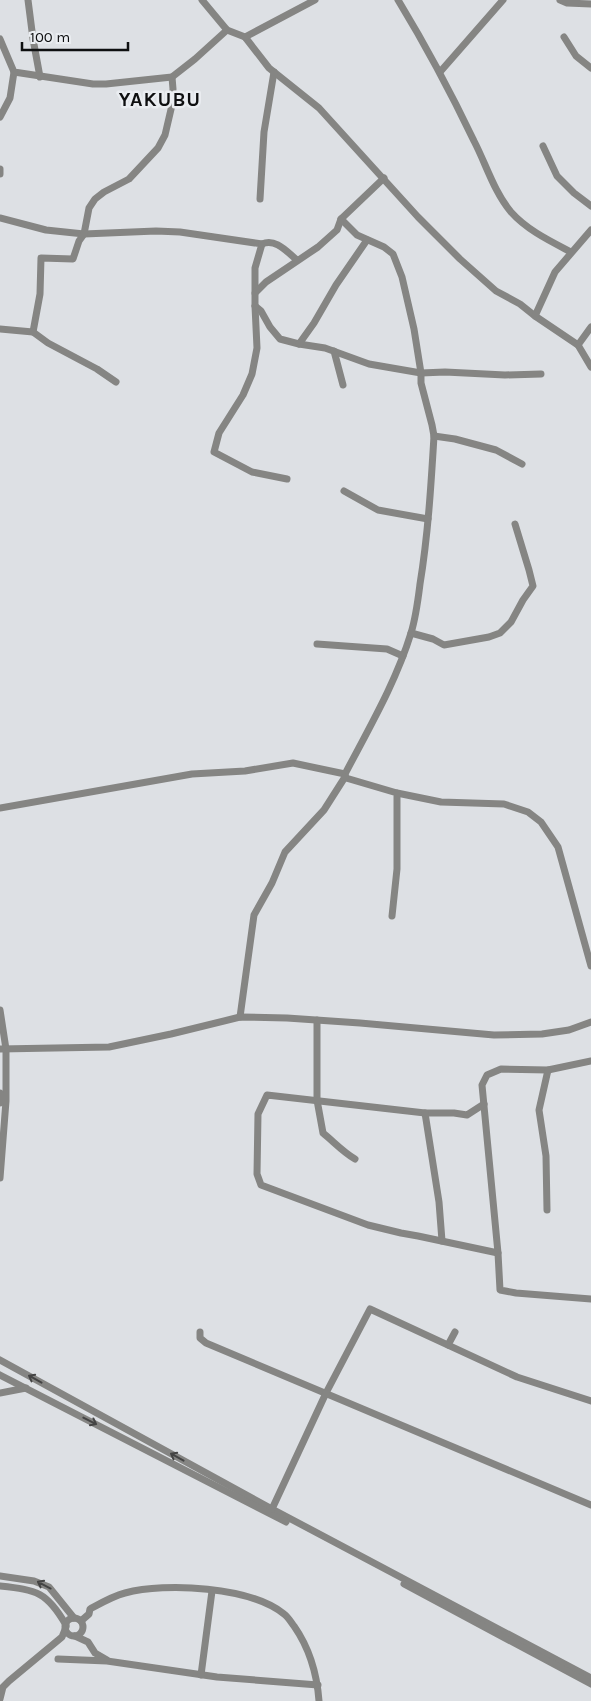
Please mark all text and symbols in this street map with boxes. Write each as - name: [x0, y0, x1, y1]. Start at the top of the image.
- scale bar: [22, 20, 129, 52]
- text: 100 m: [30, 28, 70, 46]
- district label: YAKUBU: [119, 88, 201, 111]
- one-way arrow: [27, 1374, 42, 1384]
- one-way arrow: [82, 1417, 97, 1426]
- one-way arrow: [170, 1452, 185, 1462]
- one-way arrow: [36, 1580, 51, 1590]

